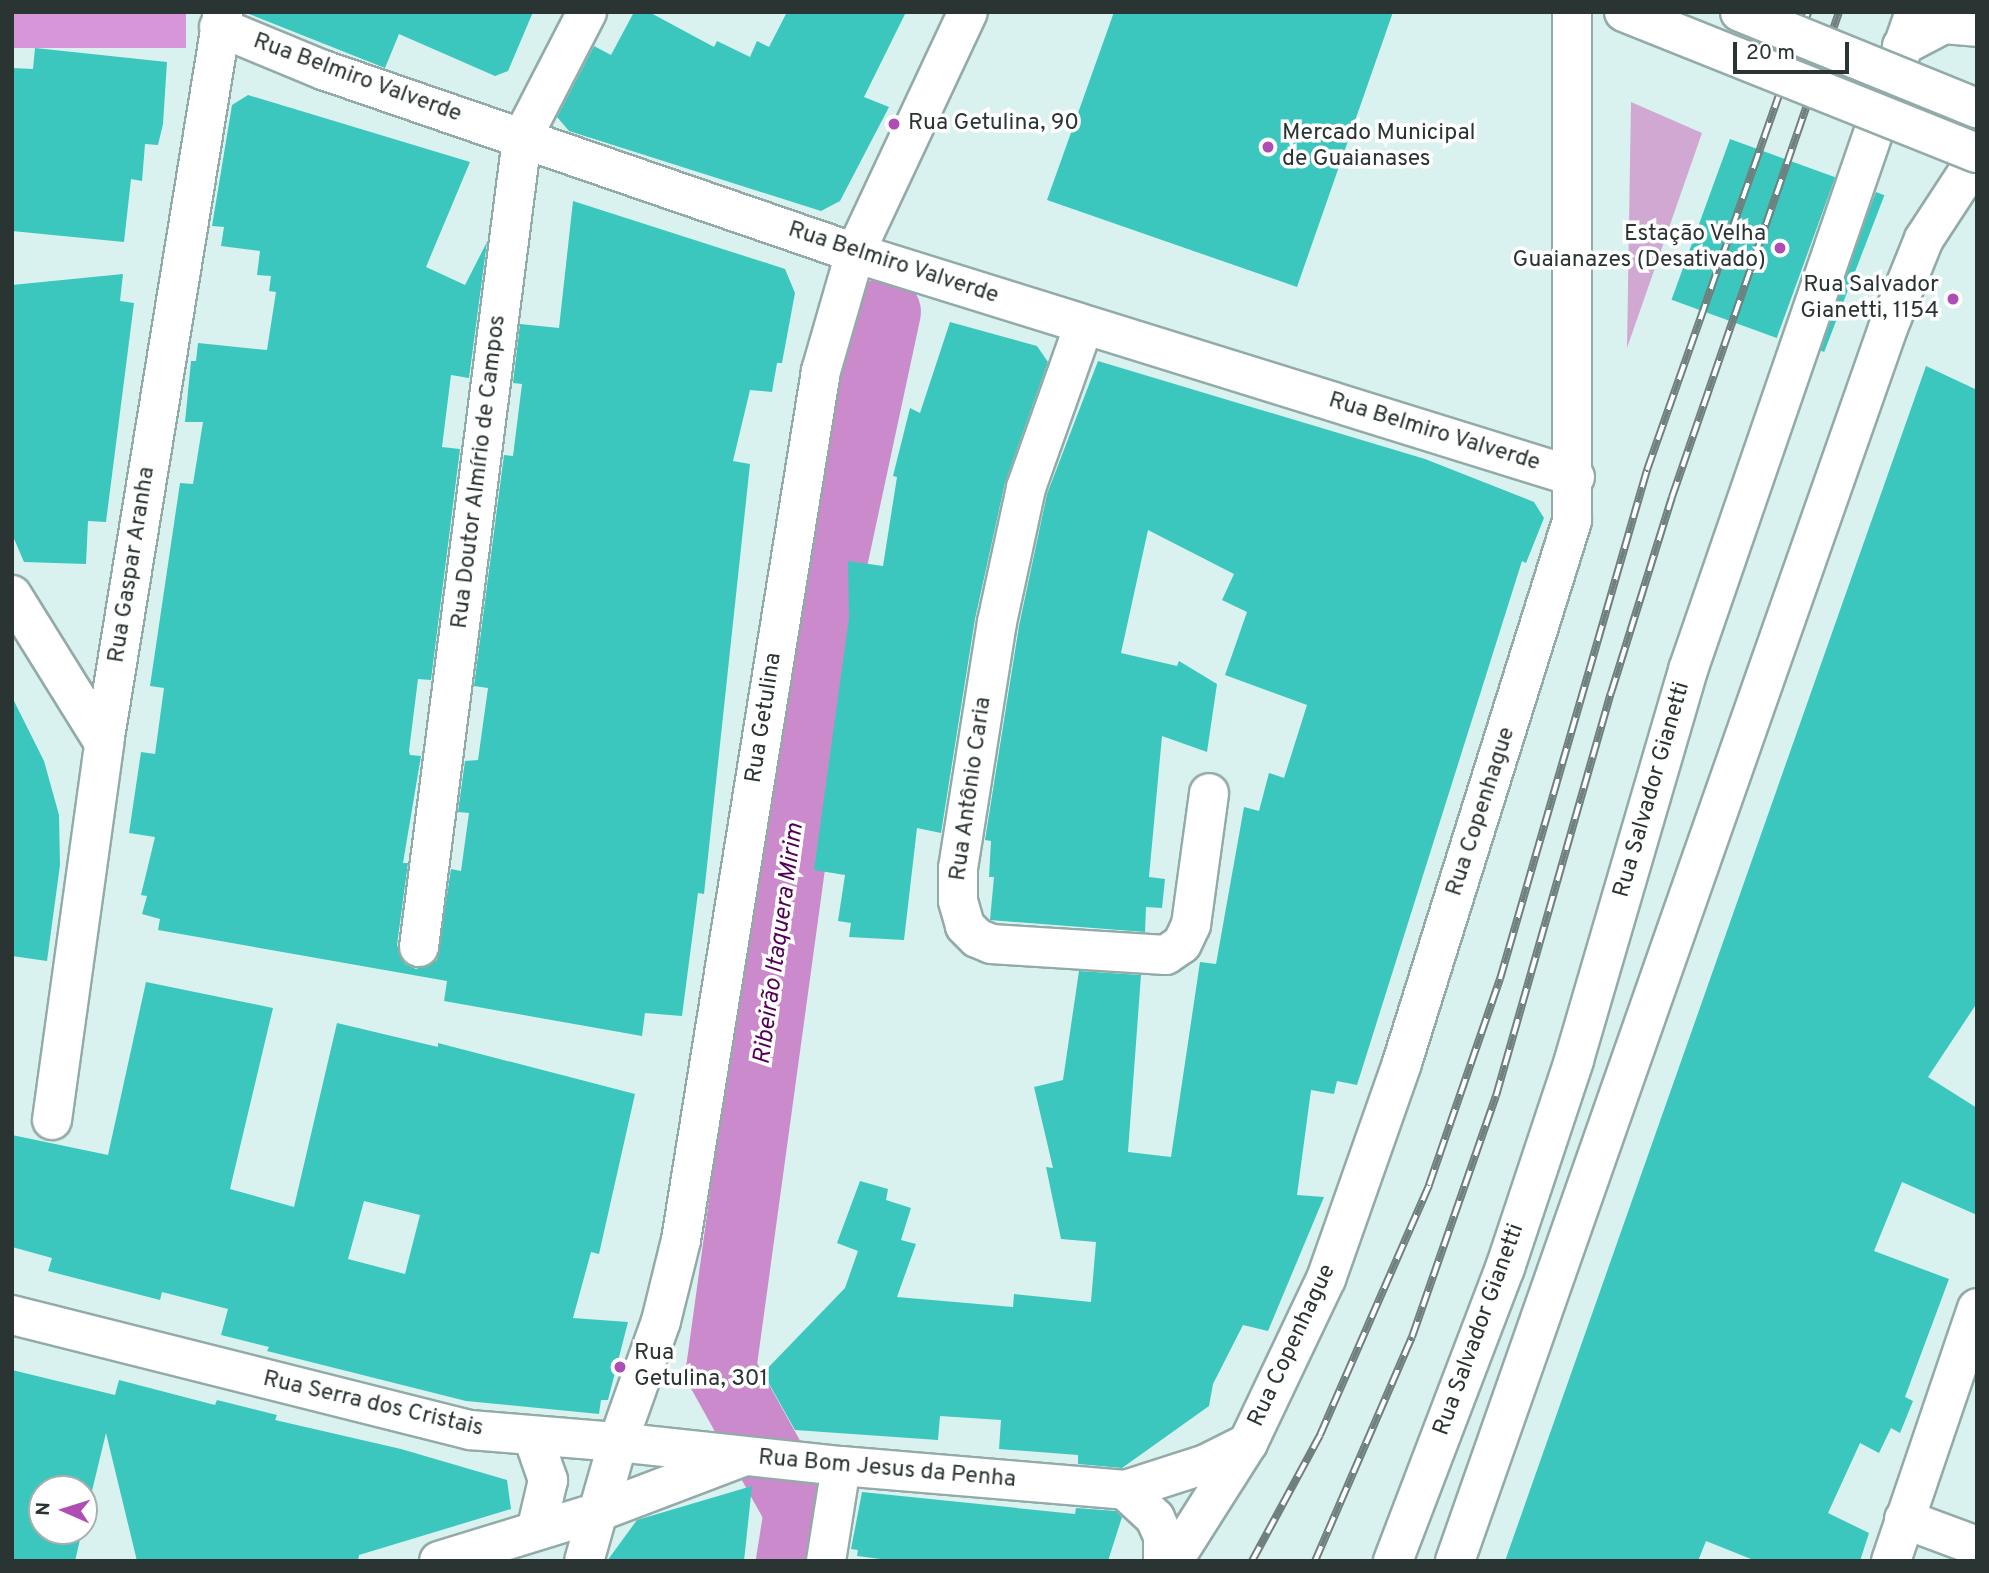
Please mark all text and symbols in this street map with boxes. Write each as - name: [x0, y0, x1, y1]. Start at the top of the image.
- street label: Rua Belmiro Valverde: [249, 28, 465, 130]
- scale bar: [1737, 28, 1853, 72]
- text: 20 m: [1746, 40, 1795, 67]
- place label: Rua Getulina, 90: [908, 110, 1079, 138]
- marker: Rua Getulina, 90: [886, 116, 902, 132]
- place label: Mercado Municipal de Guaianases: [1282, 120, 1476, 174]
- marker: Mercado Municipal de Guaianases: [1260, 139, 1276, 155]
- street label: Rua Belmiro Valverde: [784, 217, 1002, 311]
- place label: Estação Velha Guaianazes (Desativado): [1513, 221, 1766, 275]
- marker: Estação Velha Guaianazes (Desativado): [1772, 240, 1788, 256]
- place label: Rua Salvador Gianetti, 1154: [1800, 272, 1939, 326]
- marker: Rua Salvador Gianetti, 1154: [1945, 291, 1961, 307]
- street label: Rua Doutor Almírio de Campos: [447, 313, 513, 631]
- street label: Rua Belmiro Valverde: [1324, 388, 1544, 478]
- street label: Rua Gaspar Aranha: [104, 465, 162, 665]
- street label: Rua Getulina: [741, 651, 789, 785]
- street label: Rua Salvador Gianetti: [1609, 679, 1697, 901]
- street label: Rua Antônio Caria: [945, 695, 999, 883]
- street label: Rua Copenhague: [1442, 724, 1522, 900]
- water label: Ribeirão Itaquera Mirim: [749, 822, 811, 1066]
- street label: Rua Salvador Gianetti: [1429, 1220, 1531, 1440]
- street label: Rua Copenhague: [1243, 1260, 1343, 1432]
- place label: Rua Getulina, 301: [634, 1340, 768, 1394]
- marker: Rua Getulina, 301: [612, 1359, 628, 1375]
- street label: Rua Serra dos Cristais: [260, 1366, 486, 1444]
- street label: Rua Bom Jesus da Penha: [757, 1445, 1017, 1495]
- north arrow: [28, 1475, 98, 1545]
- text: N: [32, 1502, 56, 1516]

